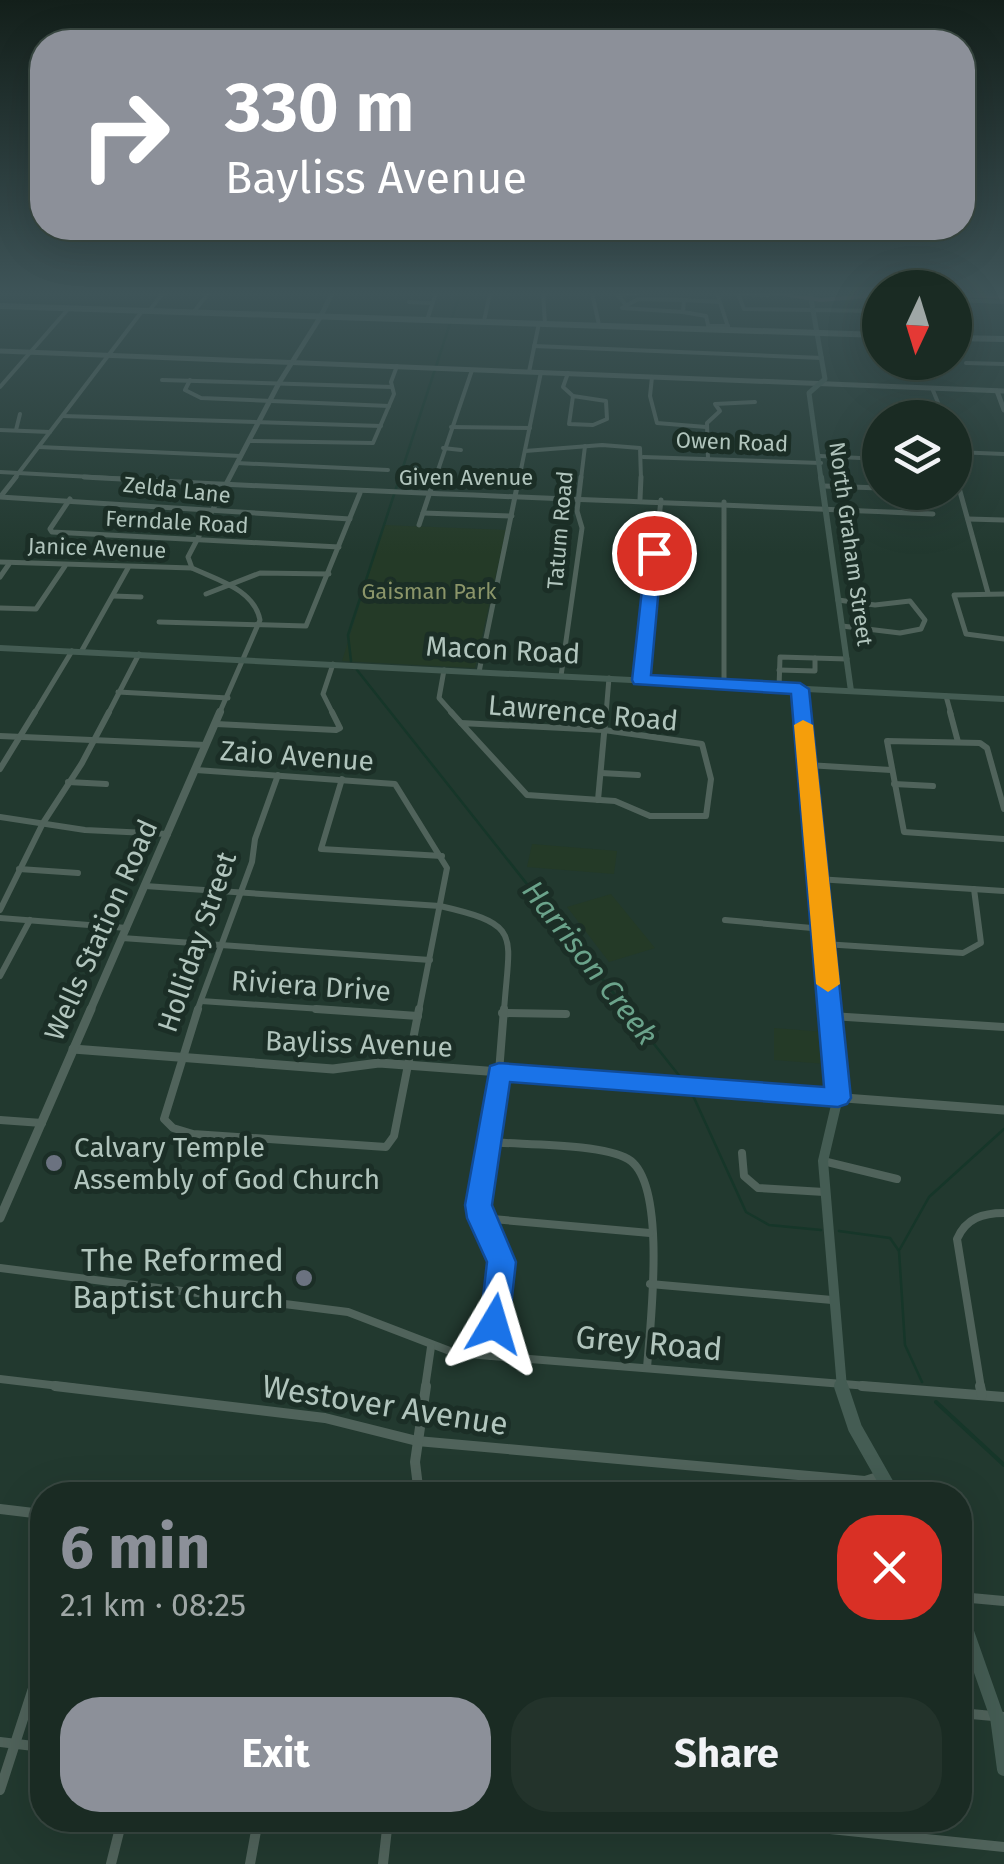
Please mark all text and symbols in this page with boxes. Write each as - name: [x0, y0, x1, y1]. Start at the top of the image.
- text: 330 m: [225, 66, 415, 150]
- icon: right: [60, 70, 190, 200]
- text: Bayliss Avenue: [225, 151, 527, 205]
- north arrow: [862, 270, 972, 380]
- map controls: [862, 270, 972, 510]
- button: layers: [862, 400, 972, 510]
- street label: Owen Road: [675, 427, 789, 457]
- street label: North Graham Street: [823, 440, 879, 648]
- street label: Given Avenue: [399, 464, 533, 491]
- street label: Tatum Road: [541, 470, 579, 590]
- street label: Zelda Lane: [122, 471, 232, 509]
- street label: Ferndale Road: [105, 505, 249, 539]
- pin: [612, 511, 697, 596]
- icon: arrive: [627, 526, 682, 581]
- street label: Janice Avenue: [27, 532, 167, 564]
- park label: Gaisman Park: [361, 578, 497, 605]
- street label: Macon Road: [425, 629, 581, 671]
- street label: Lawrence Road: [487, 688, 679, 738]
- street label: Zaio Avenue: [219, 734, 375, 778]
- street label: Wells Station Road: [37, 814, 165, 1046]
- street label: Holliday Street: [151, 847, 244, 1036]
- water label: Harrison Creek: [515, 874, 665, 1052]
- street label: Riviera Drive: [230, 964, 392, 1008]
- street label: Bayliss Avenue: [265, 1024, 453, 1064]
- place label: Calvary Temple Assembly of God Church: [74, 1131, 380, 1196]
- marker: Calvary Temple Assembly of God Church: [43, 1152, 65, 1174]
- place label: The Reformed Baptist Church: [72, 1241, 284, 1316]
- marker: The Reformed Baptist Church: [293, 1267, 315, 1289]
- position arrow: [442, 1272, 546, 1376]
- street label: Grey Road: [574, 1318, 724, 1368]
- street label: Westover Avenue: [259, 1367, 511, 1443]
- text: 6 min: [60, 1512, 210, 1584]
- button: close: [837, 1515, 942, 1620]
- text: 2.1 km · 08:25: [60, 1586, 246, 1624]
- button: Exit: [60, 1697, 491, 1812]
- button: Share: [511, 1697, 942, 1812]

